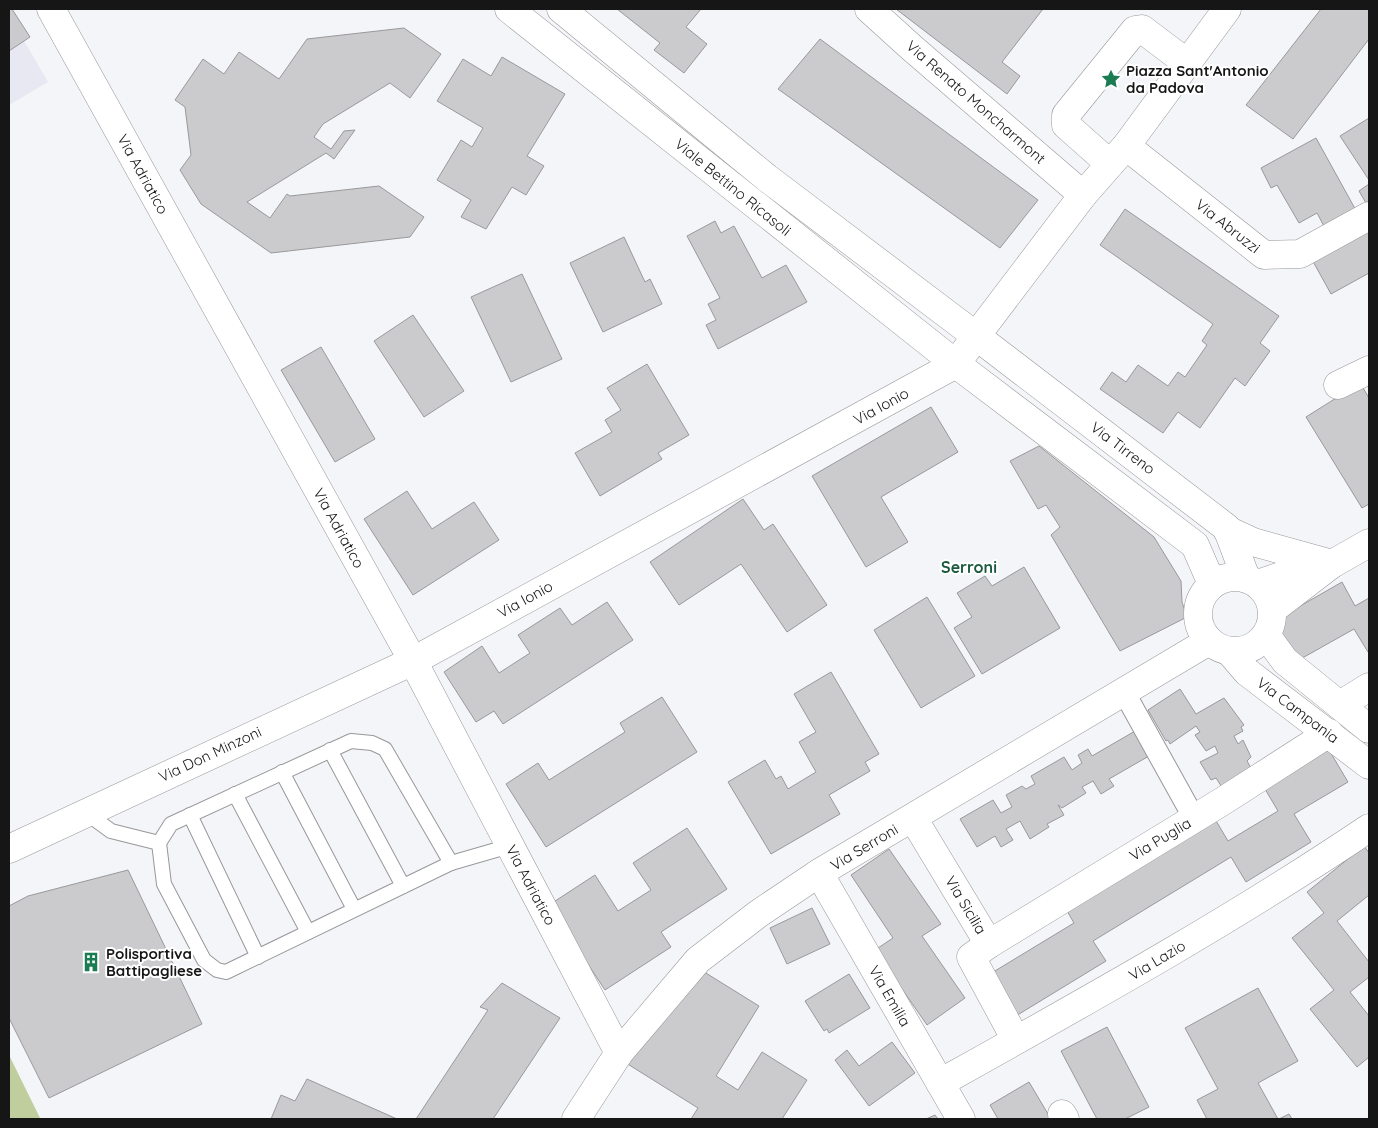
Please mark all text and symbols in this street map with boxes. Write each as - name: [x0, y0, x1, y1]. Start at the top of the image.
- street label: Via Renato Moncharmont: [902, 36, 1050, 168]
- place label: Piazza Sant'Antonio da Padova: [1126, 61, 1269, 97]
- place icon: Piazza Sant'Antonio da Padova: [1100, 68, 1122, 90]
- street label: Via Adriatico: [113, 131, 173, 217]
- street label: Viale Bettino Ricasoli: [671, 134, 795, 240]
- street label: Via Abruzzi: [1192, 195, 1264, 257]
- street label: Via Ionio: [850, 383, 912, 429]
- street label: Via Tirreno: [1087, 418, 1159, 478]
- street label: Via Adriatico: [309, 485, 369, 571]
- district label: Serroni: [941, 557, 997, 577]
- street label: Via Ionio: [494, 576, 556, 622]
- street label: Via Campania: [1253, 673, 1343, 747]
- street label: Via Don Minzoni: [156, 722, 264, 786]
- street label: Via Puglia: [1126, 813, 1194, 865]
- street label: Via Serroni: [827, 819, 901, 875]
- street label: Via Adriatico: [502, 842, 560, 928]
- street label: Via Sicilia: [941, 872, 991, 938]
- street label: Via Lazio: [1125, 936, 1189, 984]
- place label: Polisportiva Battipagliese: [106, 944, 202, 980]
- building icon: Polisportiva Battipagliese: [80, 951, 102, 973]
- street label: Via Emilia: [865, 962, 915, 1030]

